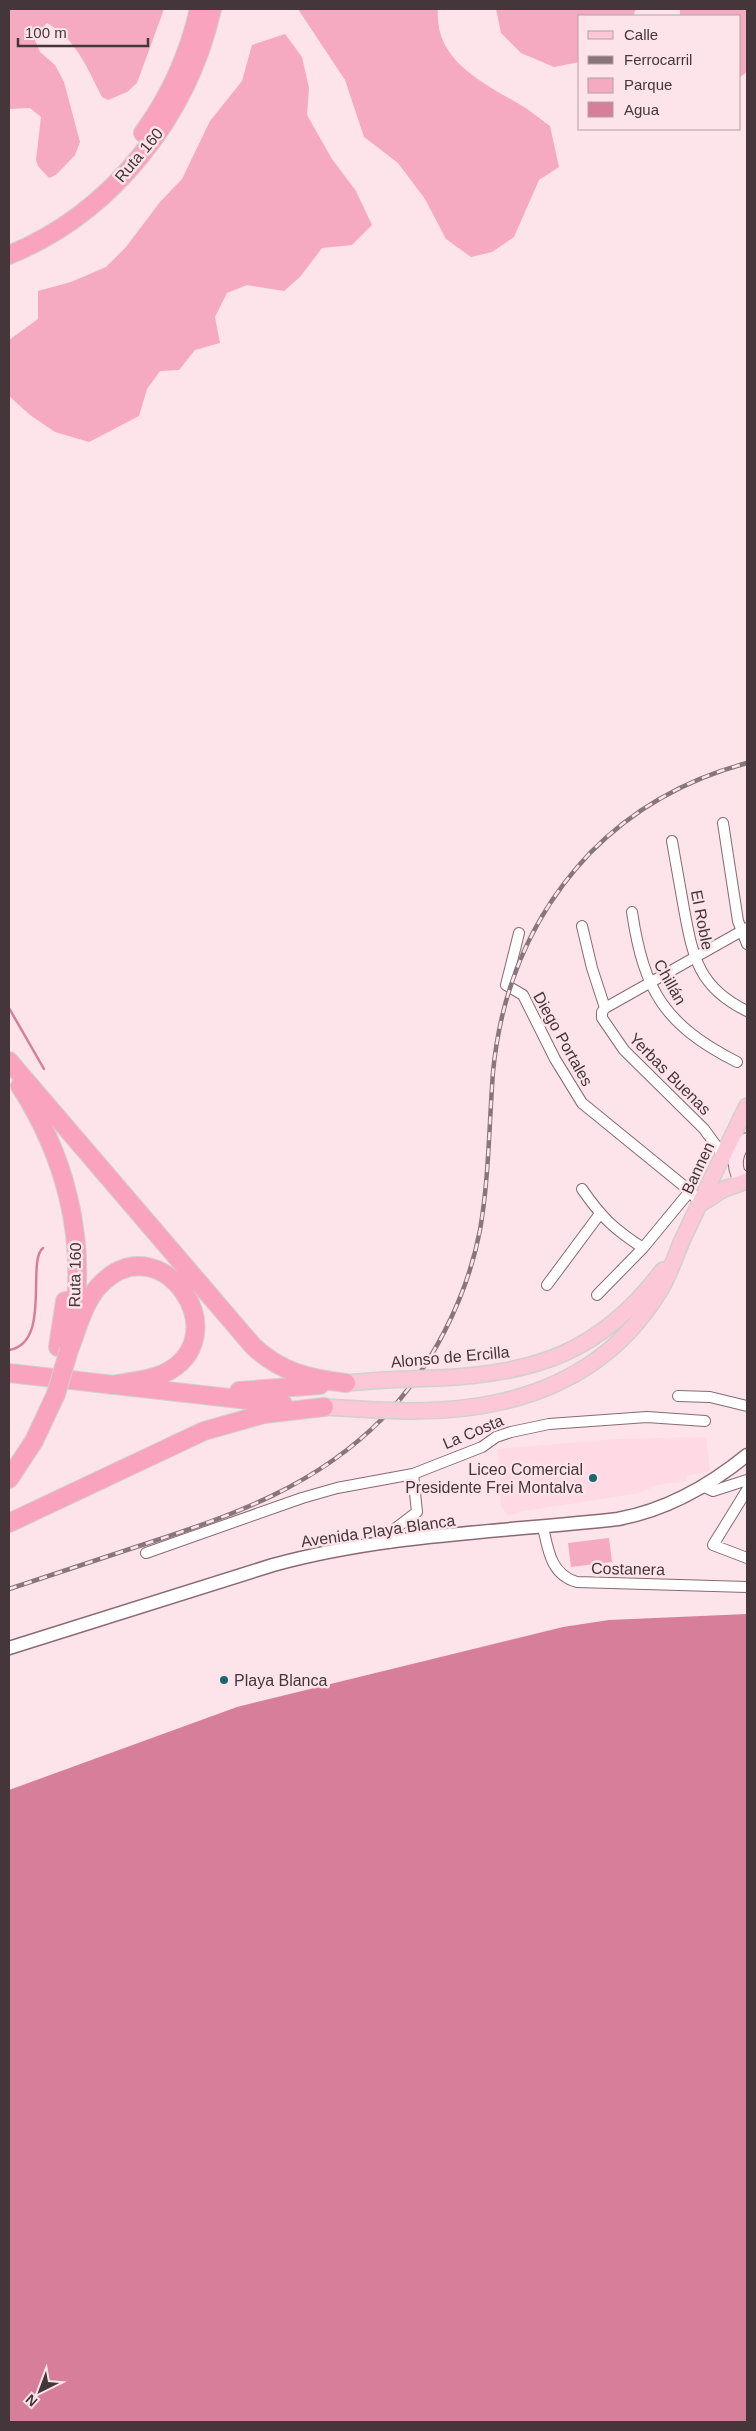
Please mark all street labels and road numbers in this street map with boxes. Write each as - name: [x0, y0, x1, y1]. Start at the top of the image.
- street label: Ruta 160: [112, 125, 166, 185]
- street label: El Roble: [688, 889, 716, 951]
- street label: Chillán: [651, 956, 689, 1008]
- street label: Diego Portales: [530, 989, 596, 1089]
- street label: Yerbas Buenas: [626, 1030, 714, 1118]
- street label: Bannen: [679, 1139, 717, 1197]
- street label: Ruta 160: [66, 1242, 84, 1308]
- street label: Alonso de Ercilla: [390, 1343, 510, 1371]
- street label: La Costa: [440, 1412, 506, 1452]
- street label: Avenida Playa Blanca: [300, 1512, 456, 1550]
- street label: Costanera: [591, 1560, 665, 1578]

